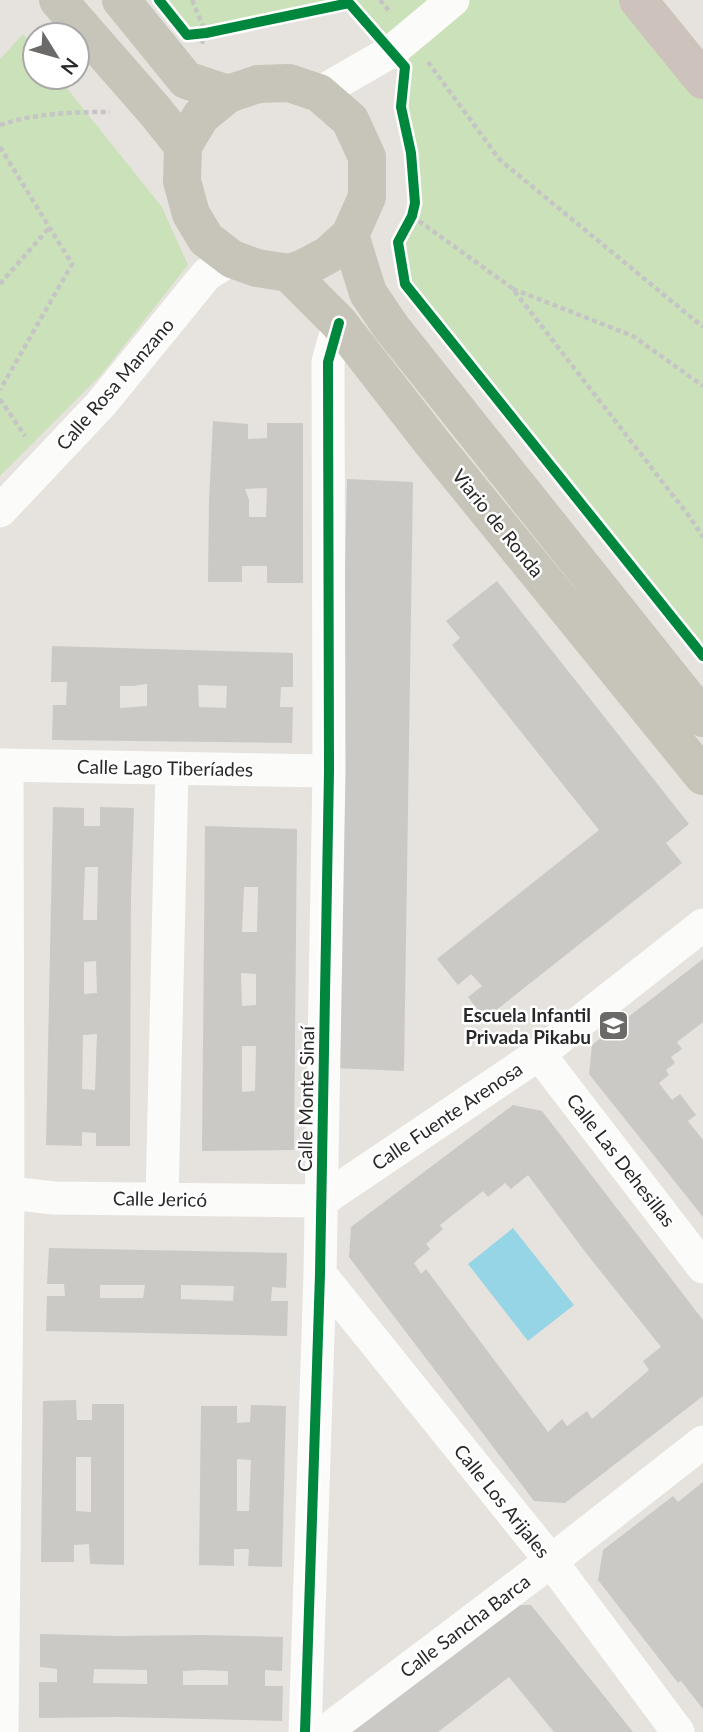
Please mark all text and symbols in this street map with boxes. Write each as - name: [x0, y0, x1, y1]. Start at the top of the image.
- north arrow: [21, 21, 91, 91]
- text: N: [56, 54, 84, 79]
- street label: Calle Rosa Manzano: [51, 313, 178, 454]
- street label: Viario de Ronda: [448, 464, 549, 581]
- street label: Calle Lago Tiberíades: [77, 754, 253, 781]
- place label: Escuela Infantil Privada Pikabu: [463, 1003, 591, 1048]
- school or university icon: Escuela Infantil Privada Pikabu: [597, 1009, 631, 1043]
- street label: Calle Monte Sinaí: [293, 1025, 318, 1172]
- street label: Calle Fuente Arenosa: [367, 1057, 526, 1174]
- street label: Calle Las Dehesillas: [562, 1089, 681, 1231]
- street label: Calle Jericó: [113, 1186, 207, 1211]
- street label: Calle Los Arijales: [450, 1439, 555, 1562]
- street label: Calle Sancha Barca: [395, 1569, 534, 1682]

